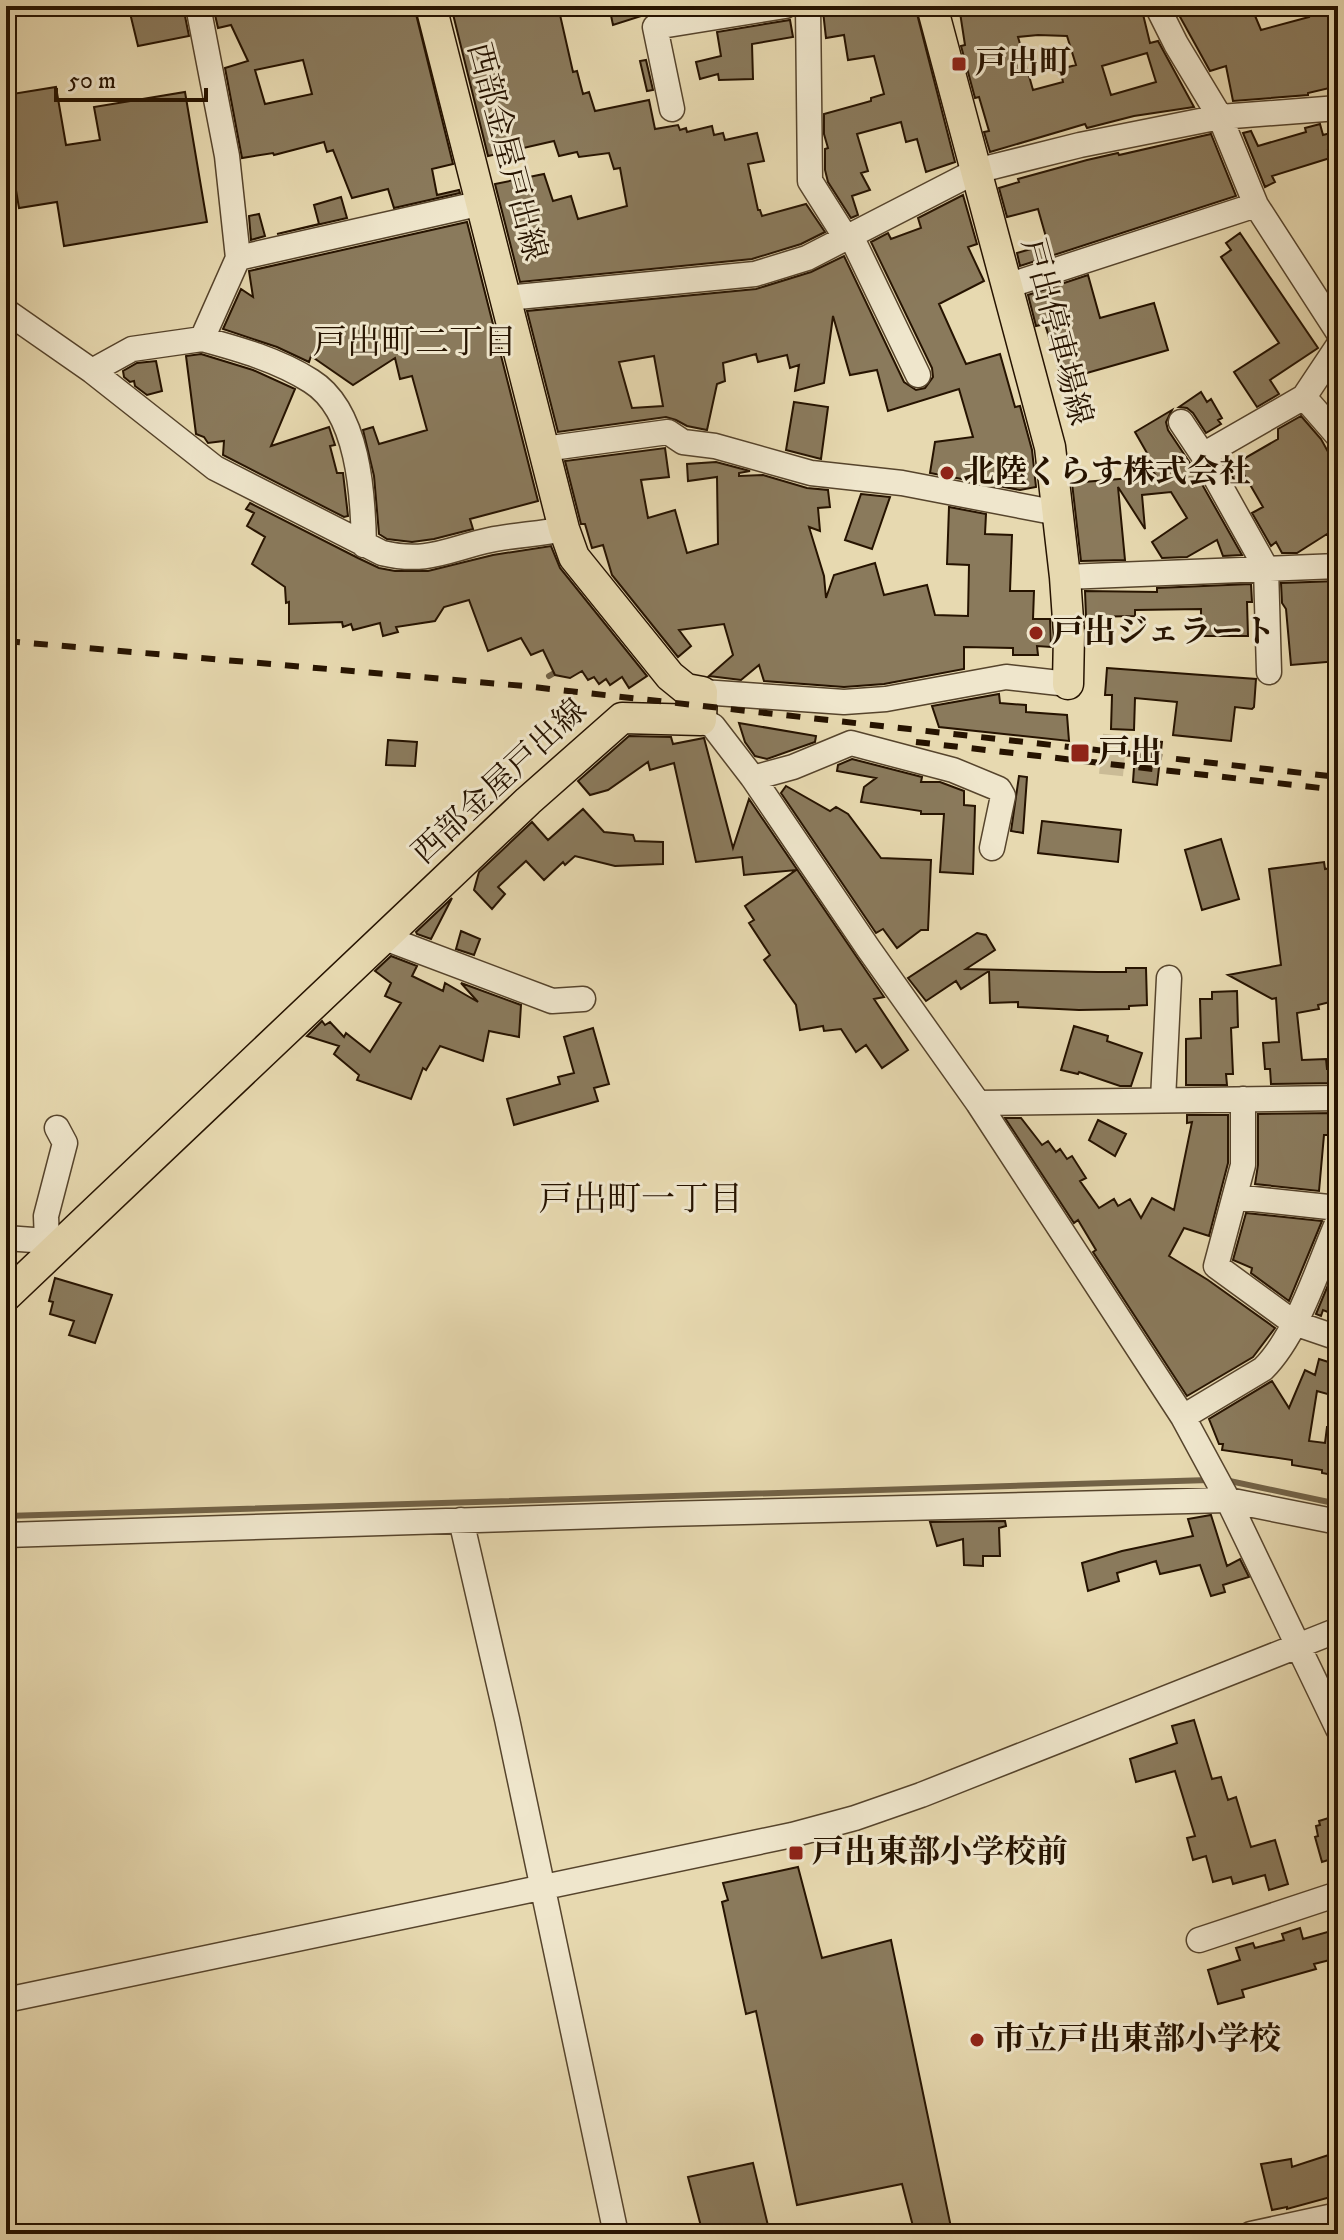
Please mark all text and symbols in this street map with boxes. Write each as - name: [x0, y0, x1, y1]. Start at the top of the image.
- street label: 西部金屋戸出線: [458, 39, 554, 265]
- place label: 戸出町: [975, 44, 1071, 84]
- scale bar: [56, 52, 206, 102]
- marker: 戸出町: [950, 55, 968, 73]
- text: 50 m: [68, 66, 116, 96]
- street label: 戸出停車場線: [1012, 234, 1100, 430]
- district label: 戸出町二丁目: [313, 322, 517, 364]
- place label: 北陸くらす株式会社: [963, 453, 1251, 493]
- marker: 北陸くらす株式会社: [938, 464, 956, 482]
- place label: 戸出ジェラート: [1052, 613, 1275, 653]
- marker: 戸出ジェラート: [1027, 624, 1045, 642]
- street label: 西部金屋戸出線: [404, 691, 596, 873]
- place label: 戸出: [1098, 733, 1162, 773]
- marker: 戸出: [1069, 742, 1091, 764]
- district label: 戸出町一丁目: [539, 1179, 743, 1221]
- place label: 戸出東部小学校前: [812, 1833, 1068, 1873]
- marker: 戸出東部小学校前: [787, 1844, 805, 1862]
- place label: 市立戸出東部小学校: [993, 2020, 1281, 2060]
- marker: 市立戸出東部小学校: [968, 2031, 986, 2049]

